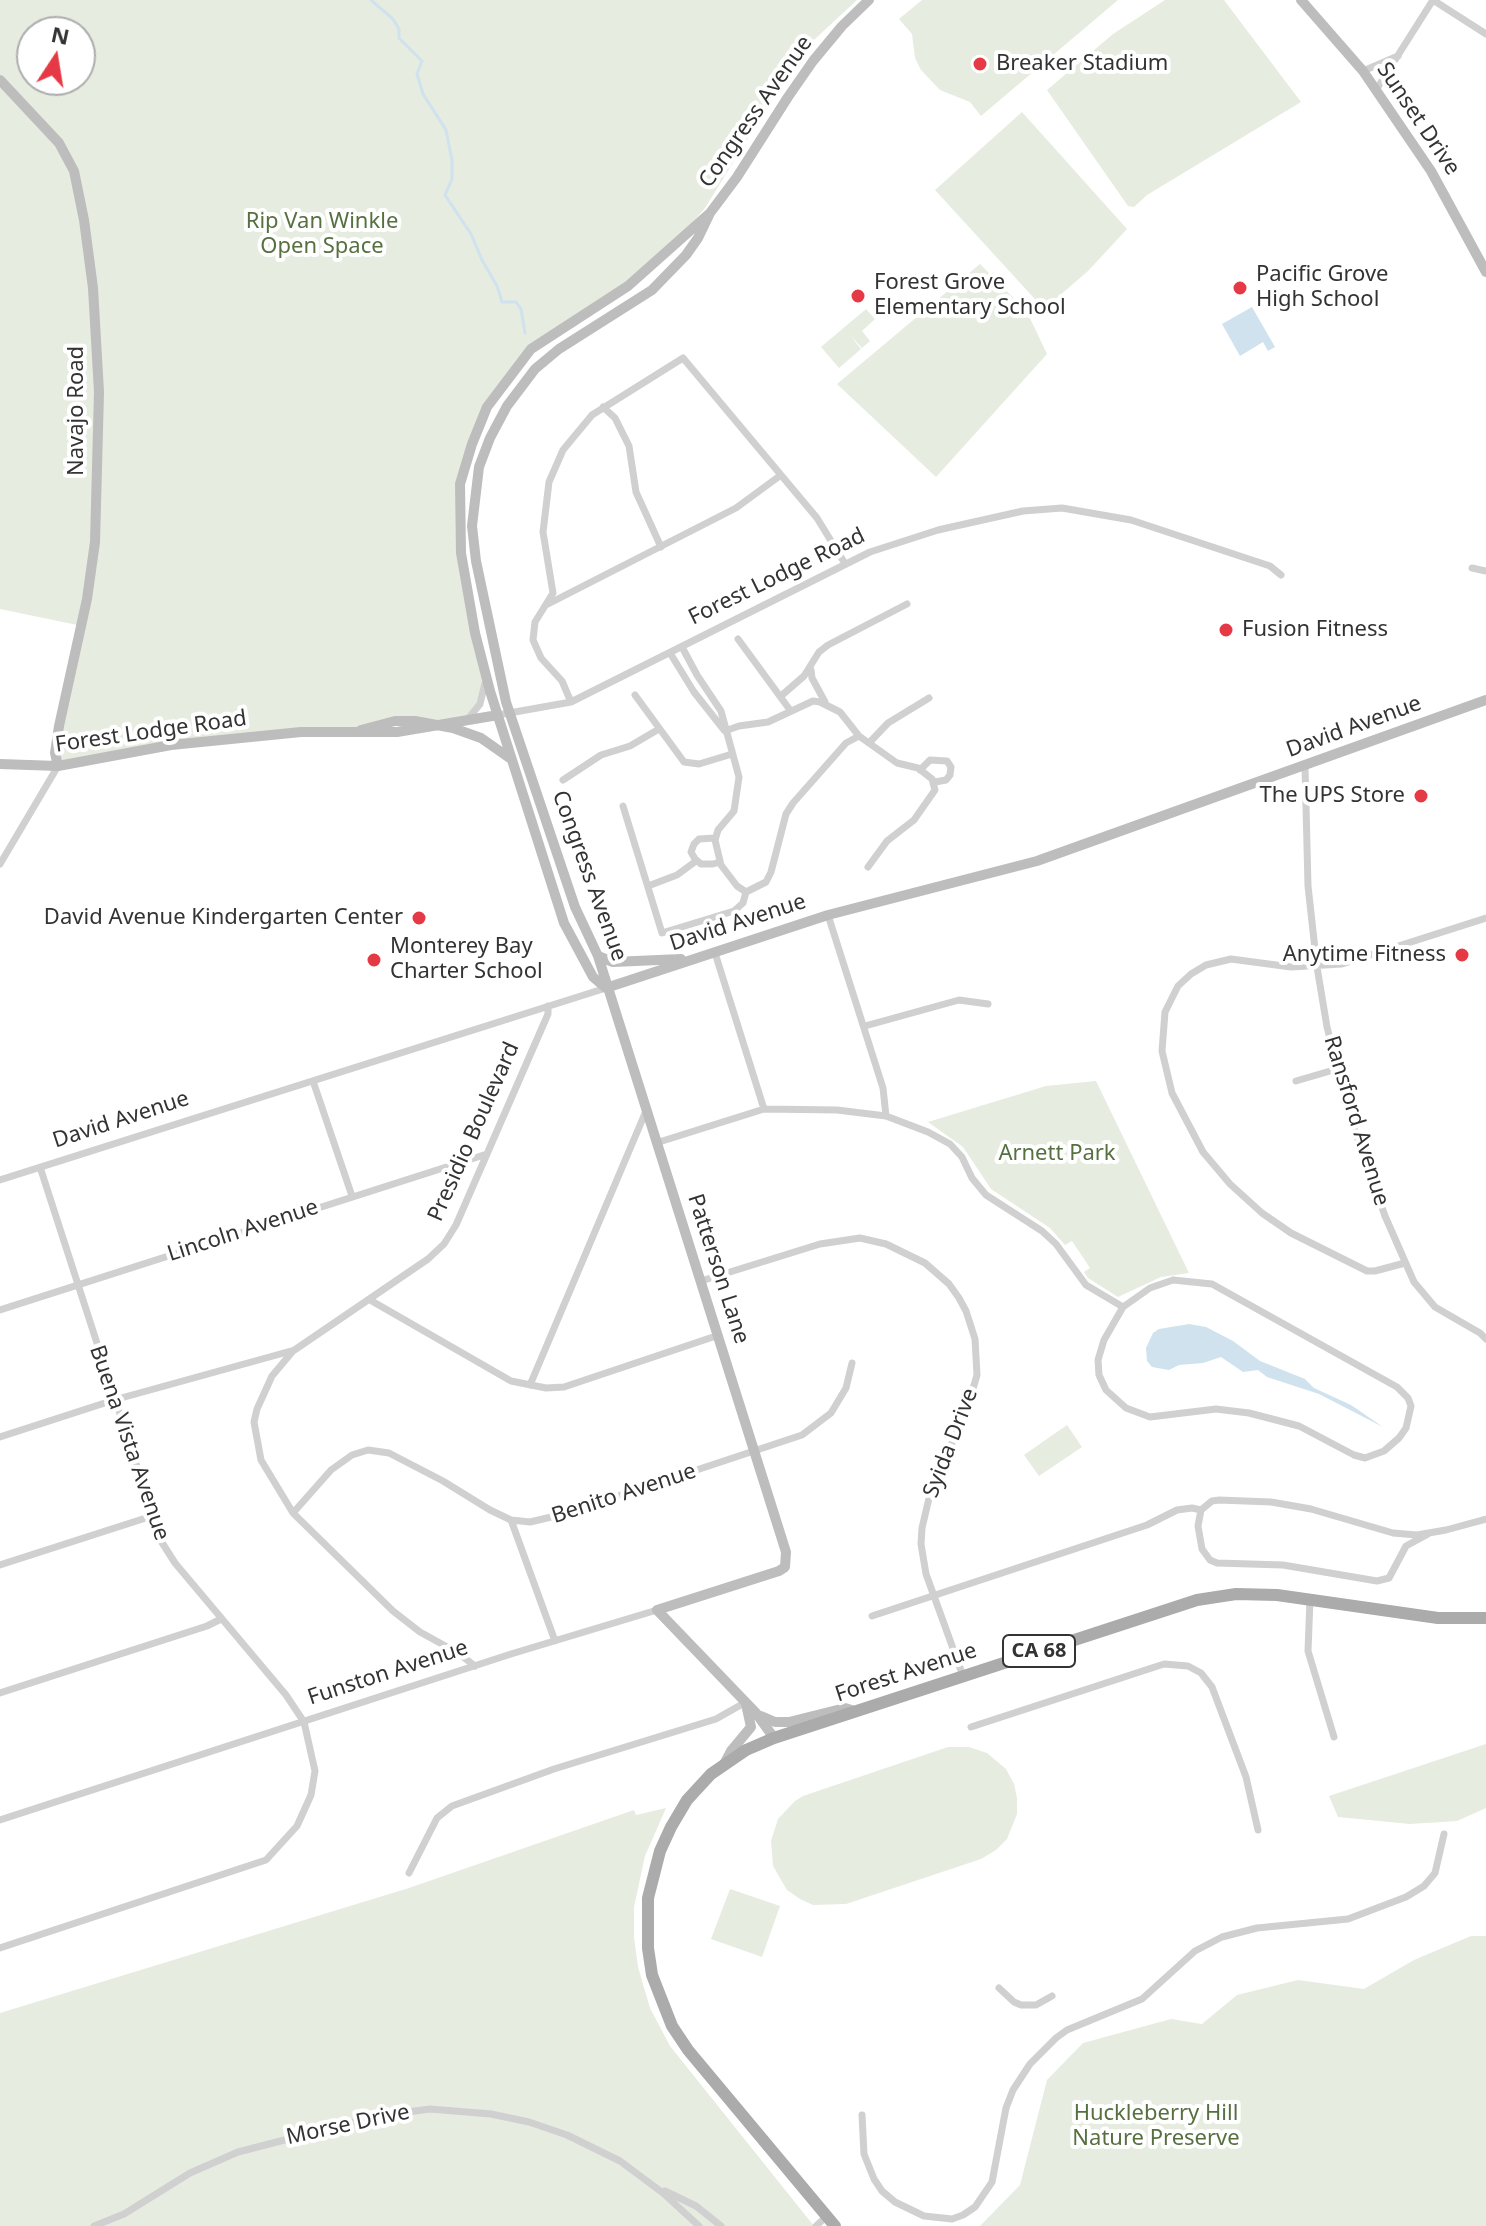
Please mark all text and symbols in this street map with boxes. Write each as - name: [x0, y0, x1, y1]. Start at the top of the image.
- north arrow: [16, 16, 96, 96]
- text: N: [49, 18, 72, 51]
- street label: Congress Avenue: [694, 31, 818, 193]
- place label: Breaker Stadium: [996, 51, 1168, 77]
- marker: Breaker Stadium: [971, 55, 989, 73]
- street label: Sunset Drive: [1371, 58, 1465, 180]
- park label: Rip Van Winkle Open Space: [246, 209, 398, 260]
- place label: Pacific Grove High School: [1256, 262, 1389, 314]
- place label: Forest Grove Elementary School: [874, 270, 1066, 322]
- marker: Pacific Grove High School: [1231, 279, 1249, 297]
- marker: Forest Grove Elementary School: [849, 287, 867, 305]
- street label: Navajo Road: [64, 346, 90, 476]
- street label: Forest Lodge Road: [685, 523, 869, 631]
- place label: Fusion Fitness: [1242, 617, 1388, 643]
- marker: Fusion Fitness: [1217, 621, 1235, 639]
- street label: David Avenue: [1283, 690, 1425, 764]
- street label: Forest Lodge Road: [54, 706, 248, 758]
- place label: The UPS Store: [1259, 783, 1405, 809]
- street label: Congress Avenue: [546, 787, 632, 965]
- marker: The UPS Store: [1412, 787, 1430, 805]
- street label: David Avenue: [667, 889, 809, 957]
- place label: David Avenue Kindergarten Center: [44, 905, 403, 931]
- marker: David Avenue Kindergarten Center: [410, 909, 428, 927]
- place label: Monterey Bay Charter School: [390, 934, 543, 986]
- place label: Anytime Fitness: [1283, 942, 1446, 968]
- marker: Anytime Fitness: [1453, 946, 1471, 964]
- marker: Monterey Bay Charter School: [365, 951, 383, 969]
- street label: Ransford Avenue: [1318, 1033, 1394, 1209]
- street label: Presidio Boulevard: [423, 1038, 525, 1226]
- street label: David Avenue: [50, 1086, 192, 1154]
- park label: Arnett Park: [998, 1141, 1116, 1167]
- street label: Patterson Lane: [681, 1191, 755, 1347]
- street label: Lincoln Avenue: [164, 1194, 322, 1268]
- street label: Buena Vista Avenue: [83, 1342, 175, 1544]
- street label: Syida Drive: [918, 1385, 984, 1501]
- street label: Benito Avenue: [548, 1458, 700, 1530]
- street label: Funston Avenue: [305, 1635, 471, 1711]
- road number: CA 68: [1003, 1635, 1075, 1667]
- street label: Forest Avenue: [832, 1638, 980, 1708]
- street label: Morse Drive: [284, 2099, 412, 2151]
- park label: Huckleberry Hill Nature Preserve: [1072, 2101, 1240, 2152]

